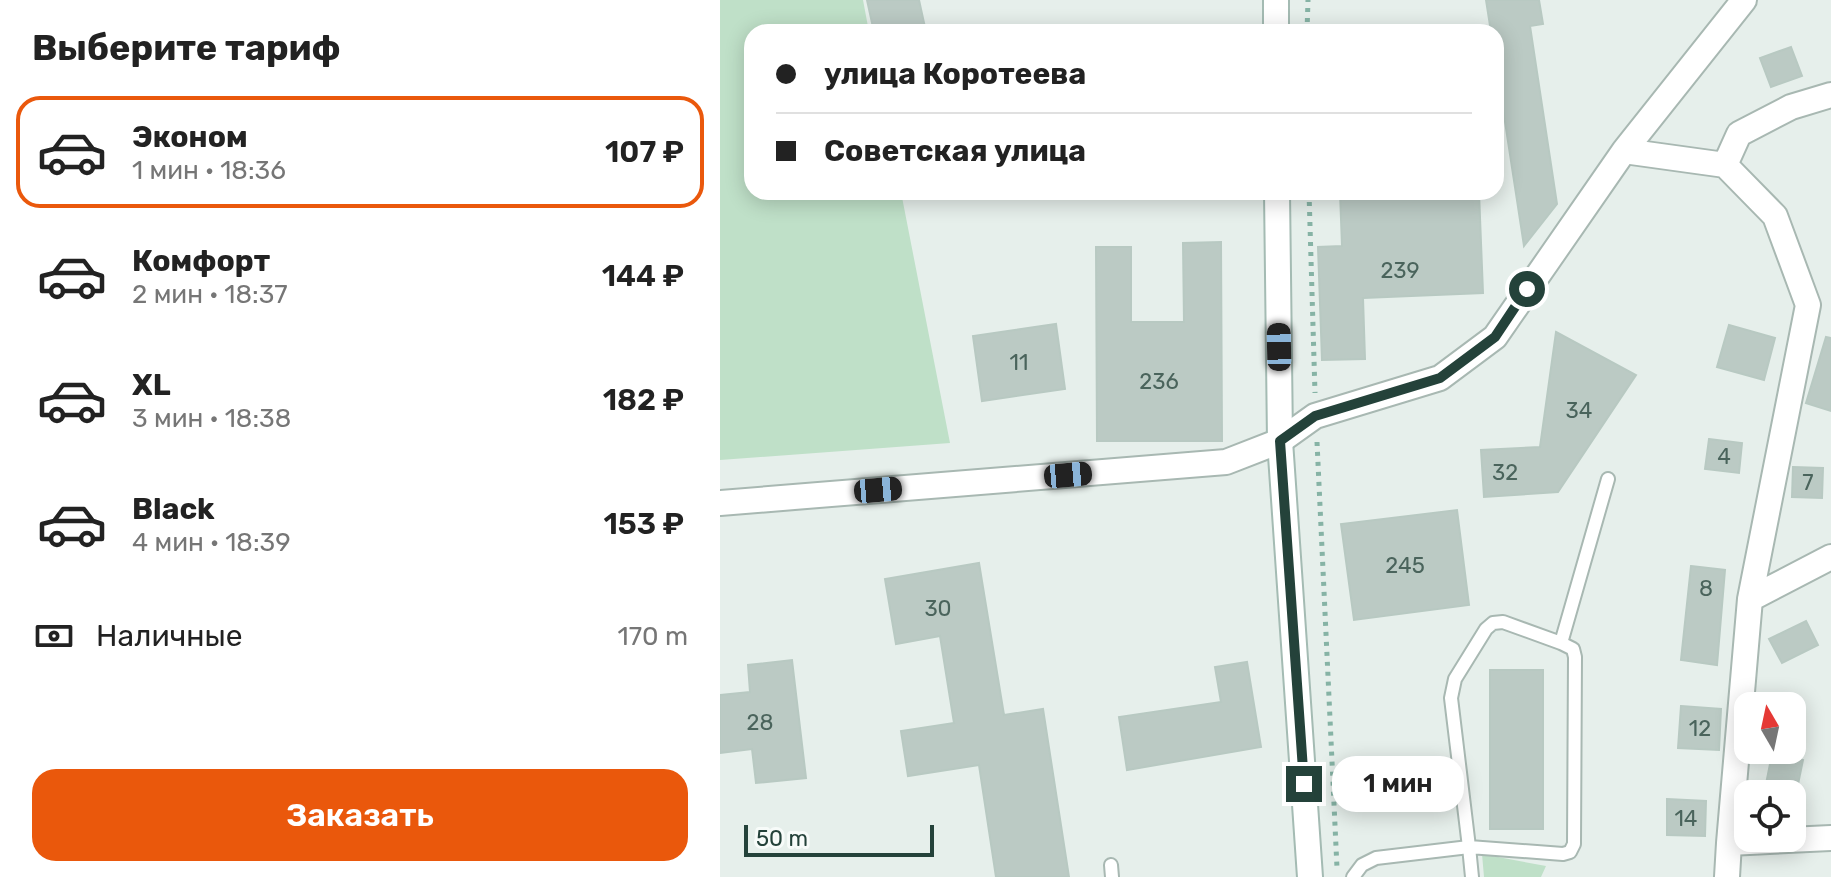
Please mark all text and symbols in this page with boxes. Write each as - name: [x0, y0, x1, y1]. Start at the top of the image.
- text: Выберите тариф: [32, 26, 341, 69]
- text: улица Коротеева: [824, 56, 1086, 92]
- icon: car: [36, 116, 108, 188]
- text: Эконом: [132, 119, 248, 155]
- text: Советская улица: [824, 133, 1086, 169]
- text: 107 ₽: [605, 134, 684, 170]
- text: 1 мин · 18:36: [132, 155, 286, 186]
- icon: car: [36, 240, 108, 312]
- text: Комфорт: [132, 243, 270, 279]
- house number: 239: [1380, 257, 1420, 284]
- text: 144 ₽: [602, 258, 684, 294]
- route start: [1509, 271, 1545, 307]
- text: 2 мин · 18:37: [132, 279, 288, 310]
- car: [1267, 323, 1291, 371]
- house number: 11: [1010, 349, 1028, 376]
- icon: car: [36, 364, 108, 436]
- text: XL: [132, 367, 171, 403]
- house number: 236: [1139, 368, 1179, 395]
- text: 182 ₽: [603, 382, 684, 418]
- house number: 34: [1566, 397, 1592, 424]
- text: 3 мин · 18:38: [132, 403, 291, 434]
- house number: 4: [1717, 443, 1731, 470]
- house number: 32: [1492, 459, 1518, 486]
- car: [1043, 461, 1093, 489]
- house number: 7: [1802, 469, 1814, 496]
- car: [853, 476, 903, 504]
- icon: car: [36, 488, 108, 560]
- text: Black: [132, 491, 215, 527]
- text: 153 ₽: [603, 506, 684, 542]
- text: 4 мин · 18:39: [132, 527, 291, 558]
- house number: 245: [1385, 552, 1425, 579]
- house number: 8: [1699, 575, 1713, 602]
- house number: 30: [924, 595, 952, 622]
- icon: cash: [32, 614, 76, 658]
- text: Наличные: [96, 618, 242, 654]
- text: 170 m: [618, 621, 688, 652]
- north arrow: [1734, 692, 1806, 764]
- map controls: [1734, 692, 1806, 852]
- house number: 28: [747, 709, 773, 736]
- house number: 12: [1689, 715, 1711, 742]
- callout: 1 мин: [1332, 756, 1464, 812]
- route end: [1286, 766, 1322, 802]
- text: 1 мин: [1363, 768, 1433, 799]
- button: Заказать: [32, 769, 688, 861]
- button: locate: [1734, 780, 1806, 852]
- house number: 14: [1674, 805, 1698, 832]
- scale bar: [744, 821, 934, 857]
- text: 50 m: [756, 825, 808, 852]

